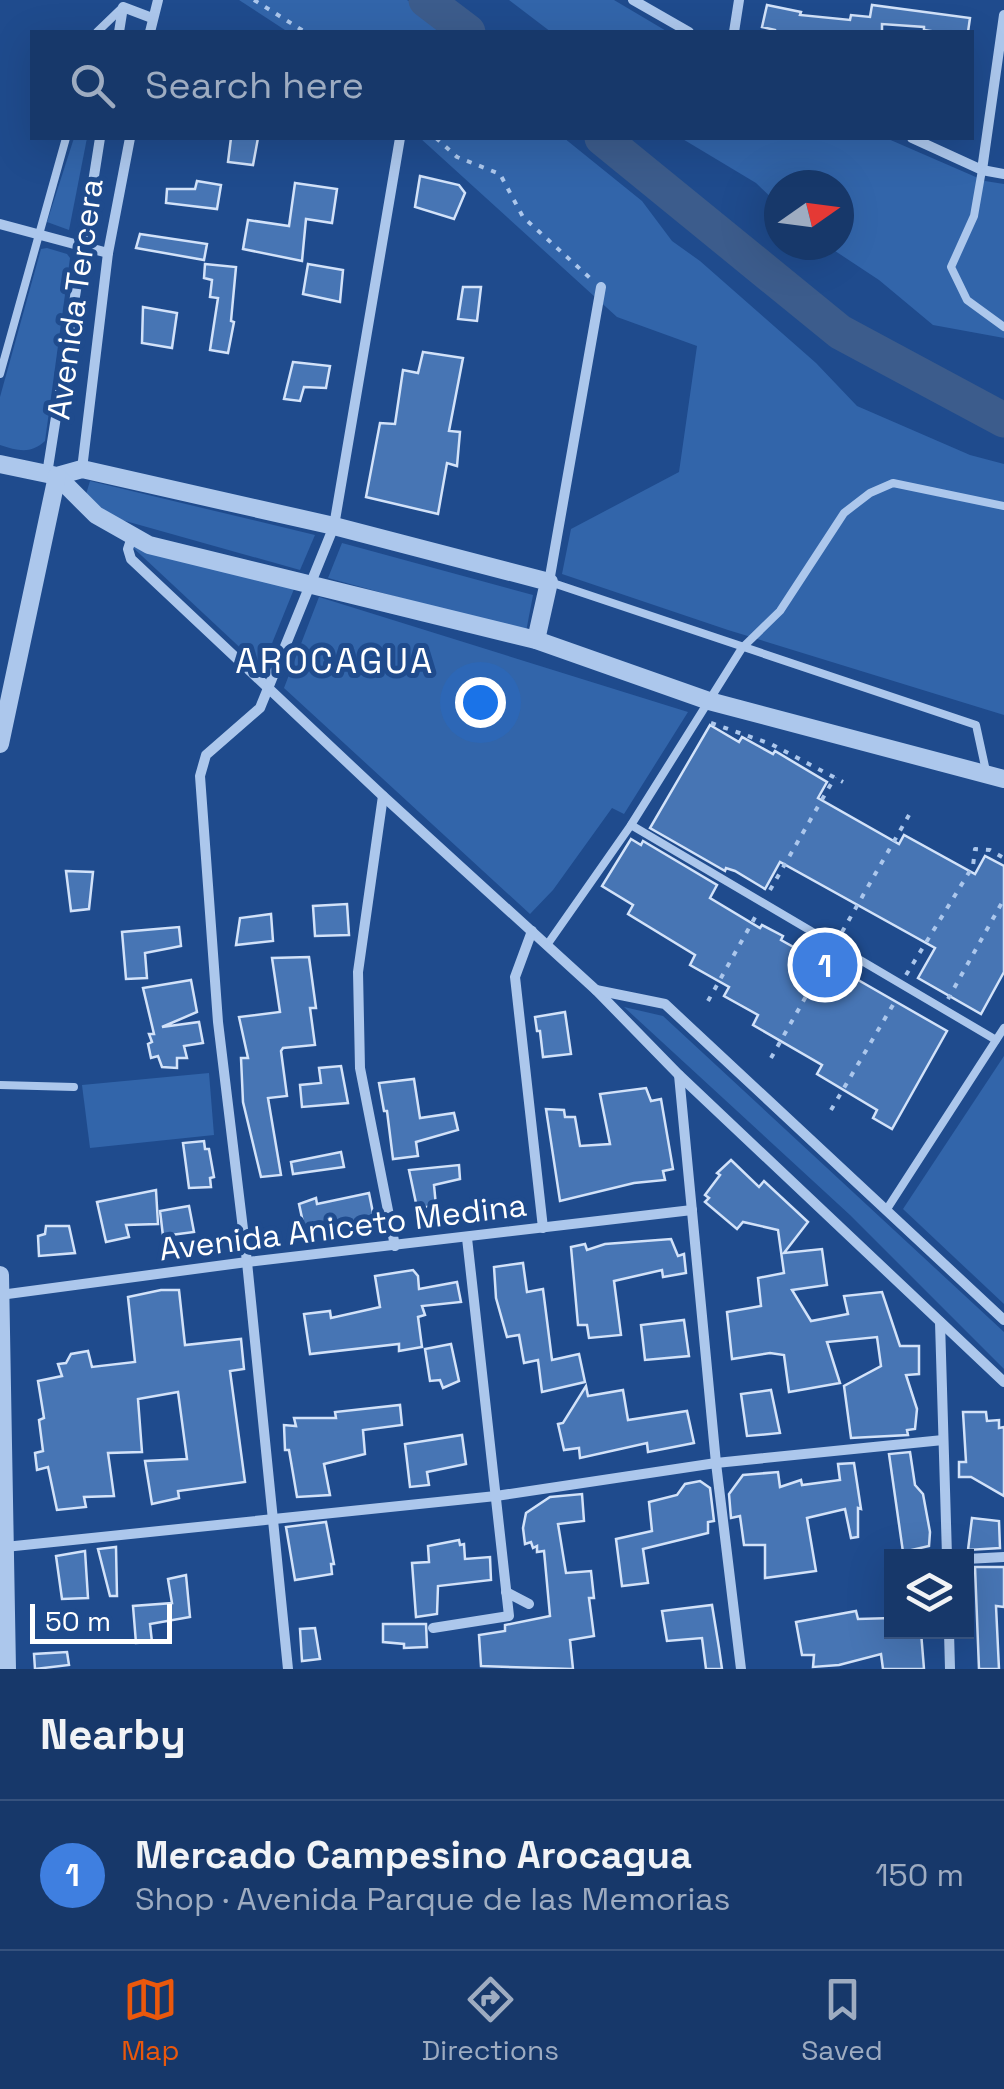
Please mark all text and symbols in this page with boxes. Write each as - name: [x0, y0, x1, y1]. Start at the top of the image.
- search box: [30, 30, 974, 140]
- icon: search: [65, 58, 120, 113]
- text: Search here: [145, 61, 364, 109]
- north arrow: [764, 170, 854, 260]
- street label: Avenida Tercera: [38, 176, 112, 422]
- district label: AROCAGUA: [235, 639, 435, 683]
- your location: [455, 677, 506, 728]
- pin: 1: [792, 928, 858, 1002]
- street label: Avenida Aniceto Medina: [157, 1185, 529, 1269]
- map controls: [884, 1549, 974, 1639]
- button: layers: [884, 1549, 974, 1639]
- scale bar: [30, 1599, 172, 1644]
- text: 50 m: [45, 1603, 111, 1639]
- text: Nearby: [40, 1708, 186, 1761]
- text: Mercado Campesino Arocagua: [135, 1831, 692, 1879]
- text: 1: [65, 1855, 80, 1895]
- text: 150 m: [875, 1855, 964, 1895]
- text: Shop · Avenida Parque de las Memorias: [135, 1879, 731, 1919]
- tab: Map: [121, 1972, 179, 2068]
- tab: Directions: [422, 1972, 559, 2068]
- tab: Saved: [801, 1972, 883, 2068]

